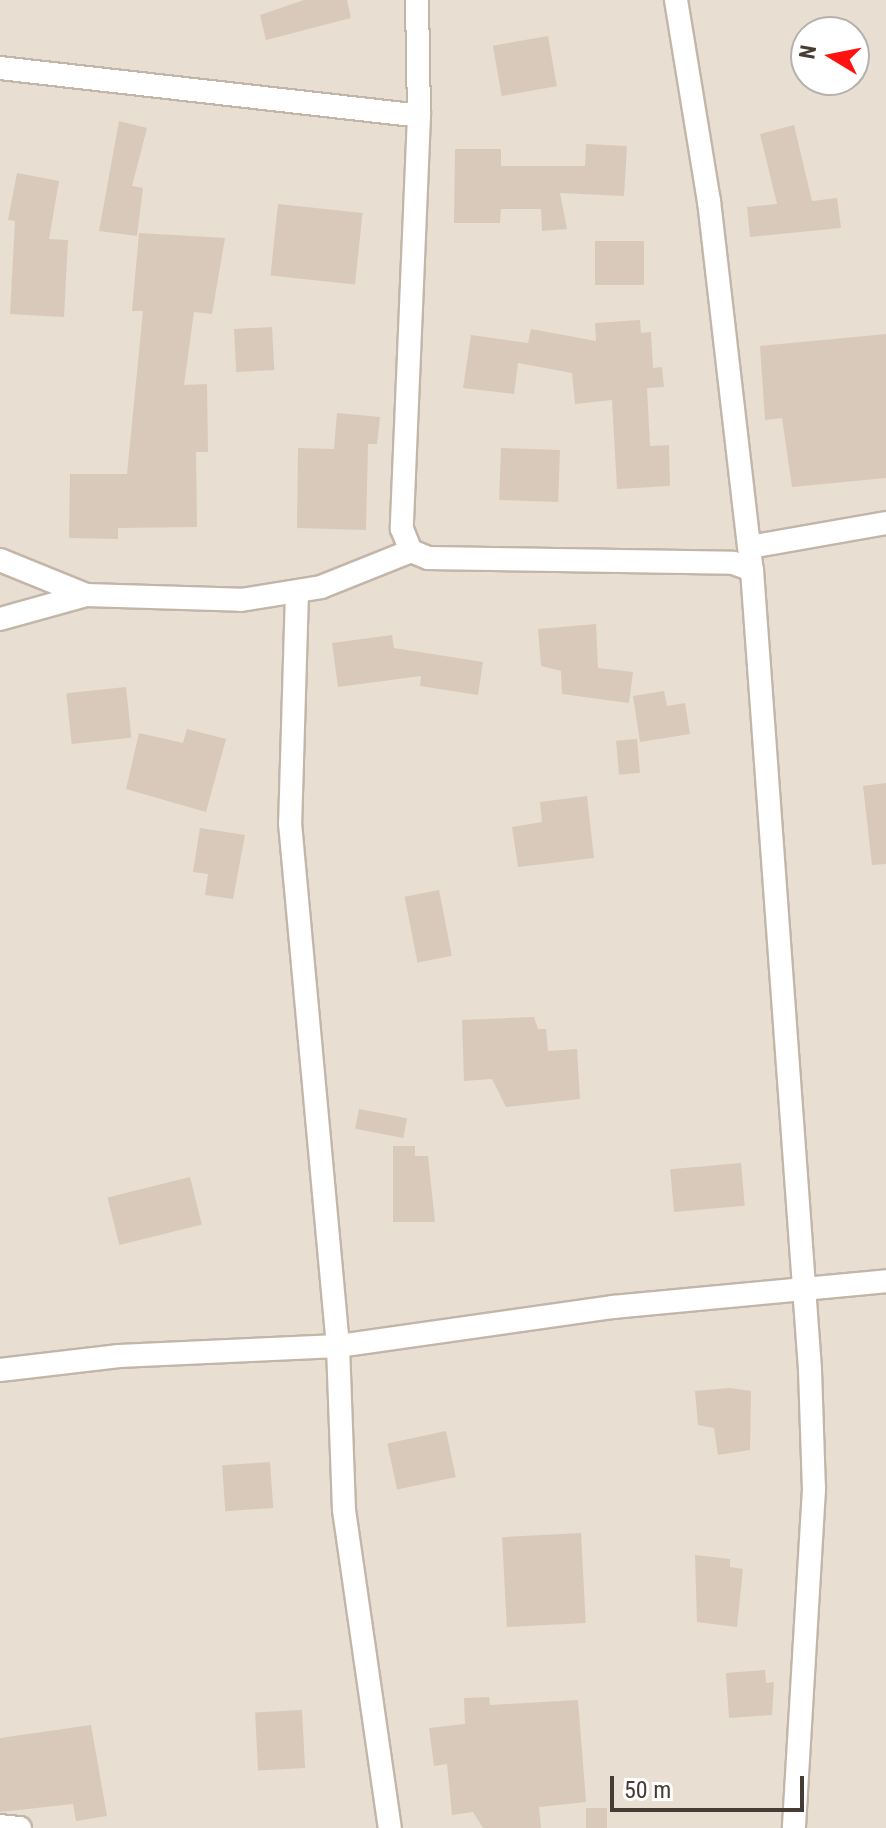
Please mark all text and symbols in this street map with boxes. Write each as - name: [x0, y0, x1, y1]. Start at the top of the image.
- north arrow: [790, 16, 870, 96]
- text: N: [794, 43, 821, 61]
- scale bar: [614, 1760, 808, 1810]
- text: 50 m: [624, 1776, 671, 1804]

